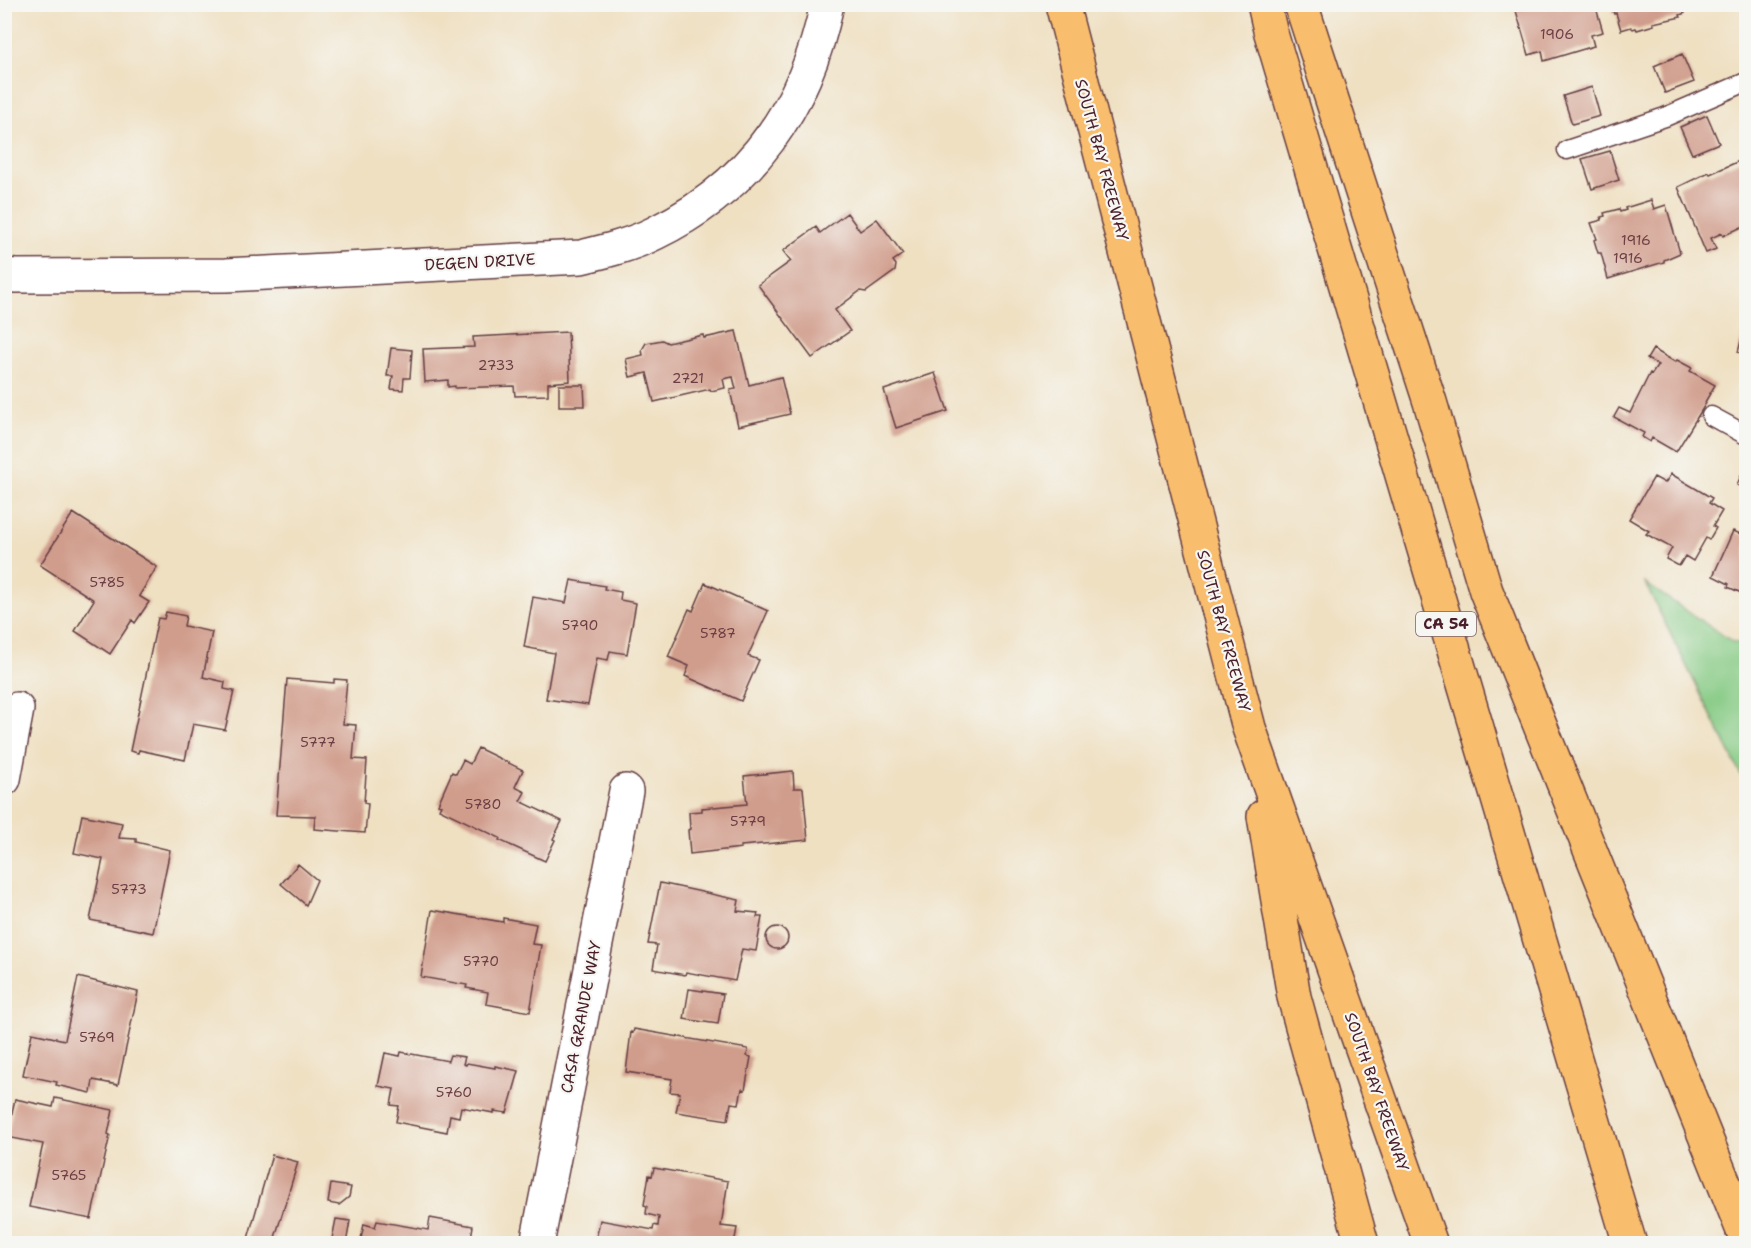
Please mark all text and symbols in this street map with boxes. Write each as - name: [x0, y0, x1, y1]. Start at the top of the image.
- house number: 1906: [1540, 25, 1574, 43]
- street label: SOUTH BAY FREEWAY: [1070, 77, 1134, 244]
- house number: 1916: [1621, 231, 1651, 249]
- street label: DEGEN DRIVE: [424, 249, 536, 275]
- house number: 1916: [1613, 249, 1643, 267]
- house number: 2733: [478, 356, 514, 374]
- house number: 2721: [672, 369, 704, 387]
- street label: SOUTH BAY FREEWAY: [1192, 548, 1256, 715]
- house number: 5785: [89, 573, 125, 591]
- road number: CA 54: [1416, 612, 1476, 636]
- house number: 5790: [562, 616, 598, 634]
- house number: 5787: [700, 624, 736, 642]
- house number: 5777: [300, 733, 336, 751]
- house number: 5780: [465, 795, 501, 813]
- house number: 5779: [730, 812, 766, 830]
- house number: 5773: [111, 880, 147, 898]
- street label: CASA GRANDE WAY: [556, 939, 606, 1095]
- house number: 5770: [463, 952, 499, 970]
- street label: SOUTH BAY FREEWAY: [1340, 1010, 1414, 1175]
- house number: 5769: [79, 1028, 115, 1046]
- house number: 5760: [436, 1083, 472, 1101]
- house number: 5765: [52, 1166, 86, 1184]

